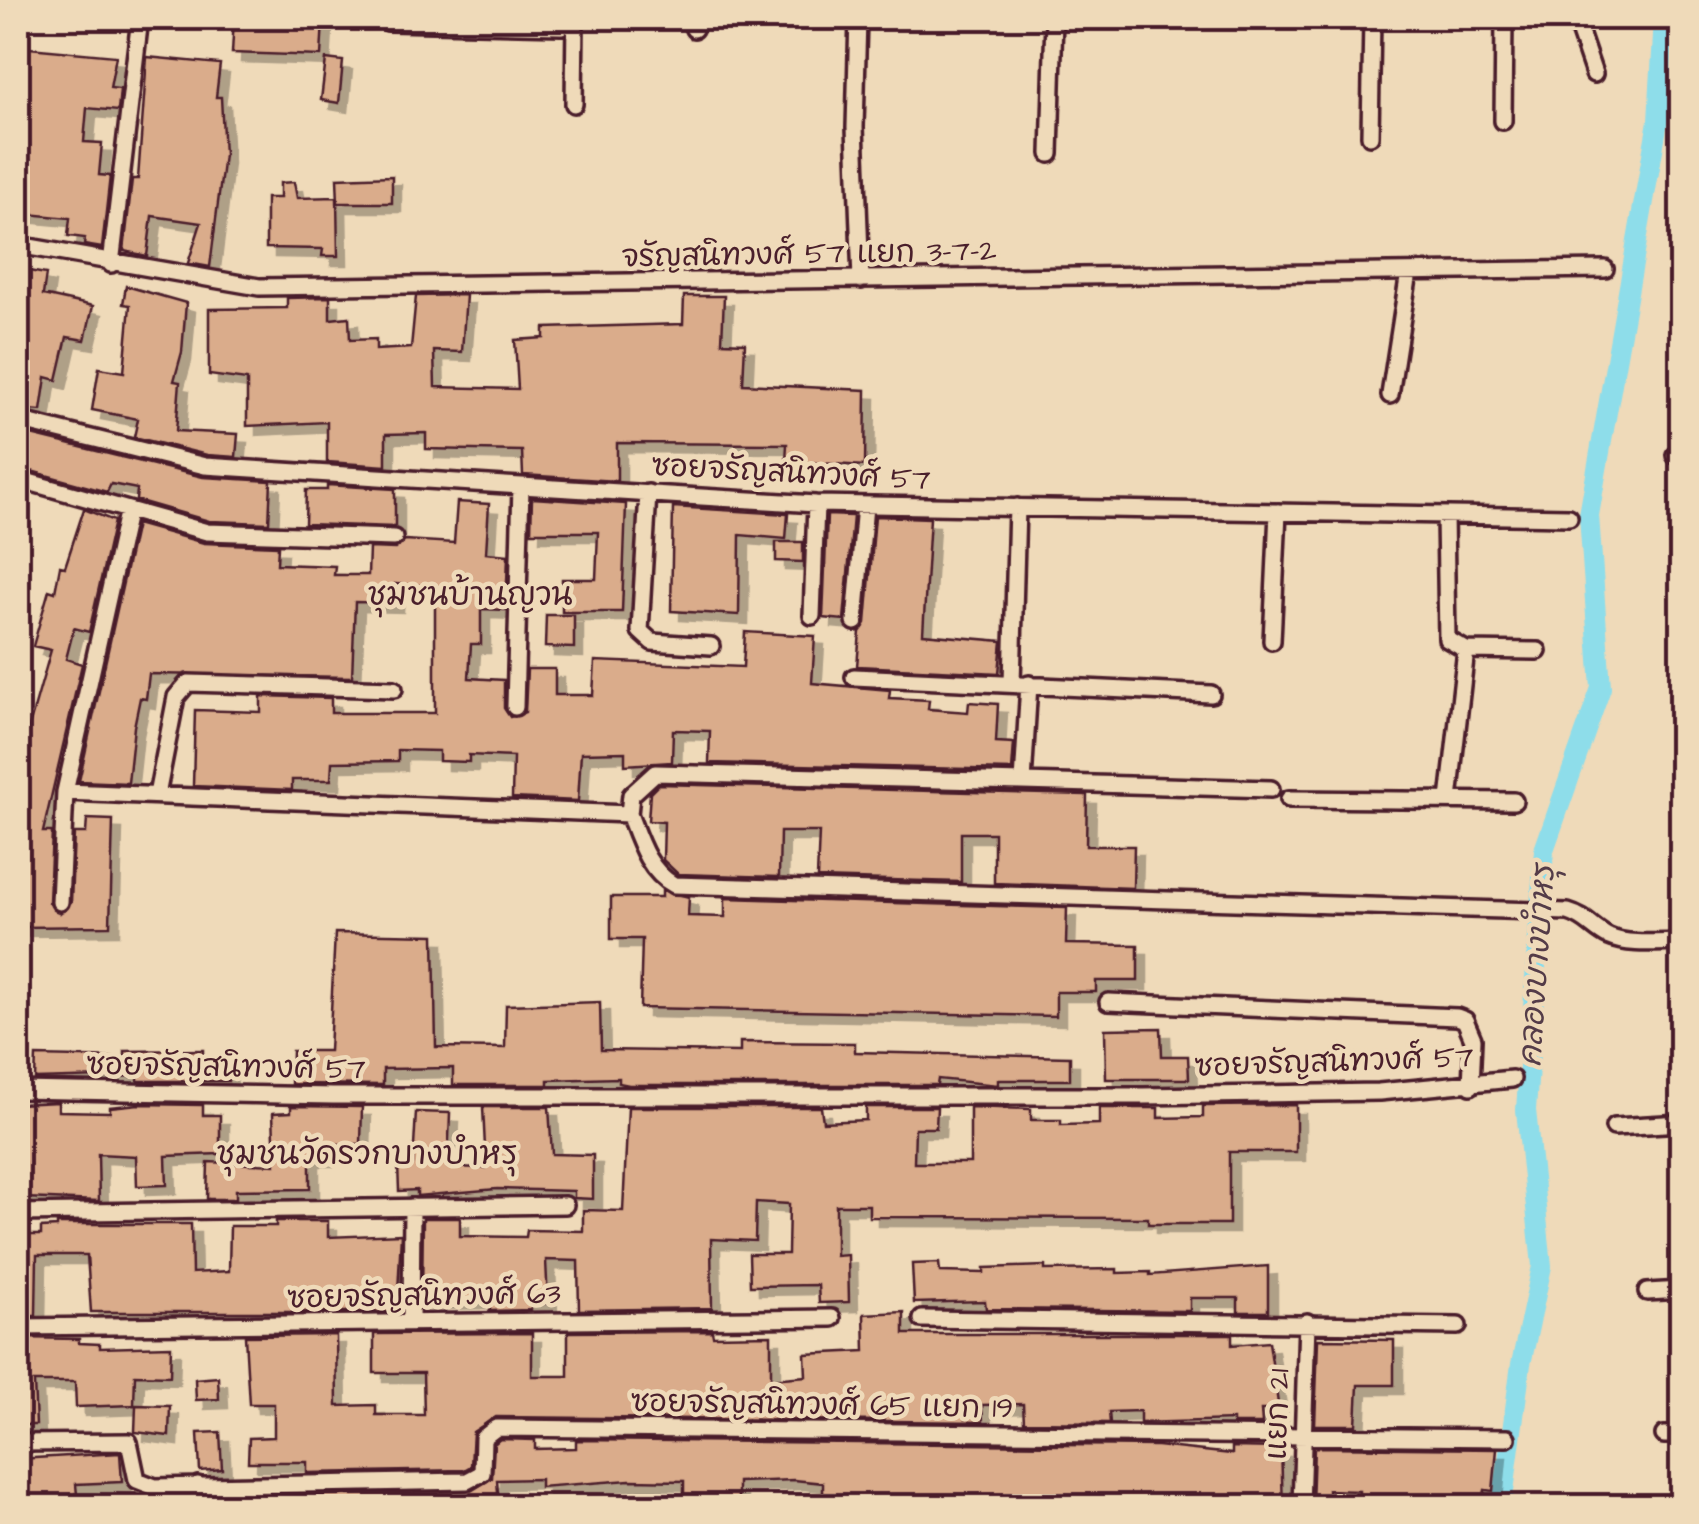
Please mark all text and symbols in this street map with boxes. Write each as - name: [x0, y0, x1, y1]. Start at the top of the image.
- street label: จรัญสนิทวงศ์ 57 แยก 3-7-2: [621, 230, 997, 278]
- street label: ซอยจรัญสนิทวงศ์ 57: [650, 445, 932, 501]
- district label: ชุมชนบ้านญวน: [367, 573, 573, 618]
- water label: คลองบางบำหรุ: [1508, 860, 1567, 1068]
- street label: ซอยจรัญสนิทวงศ์ 57: [1194, 1036, 1474, 1088]
- street label: ซอยจรัญสนิทวงศ์ 57: [86, 1044, 366, 1090]
- district label: ชุมชนวัดรวกบางบำหรุ: [216, 1132, 518, 1177]
- street label: ซอยจรัญสนิทวงศ์ 63: [287, 1273, 561, 1319]
- street label: แยก 21: [1255, 1368, 1301, 1460]
- street label: ซอยจรัญสนิทวงศ์ 65 แยก 19: [630, 1381, 1014, 1429]

